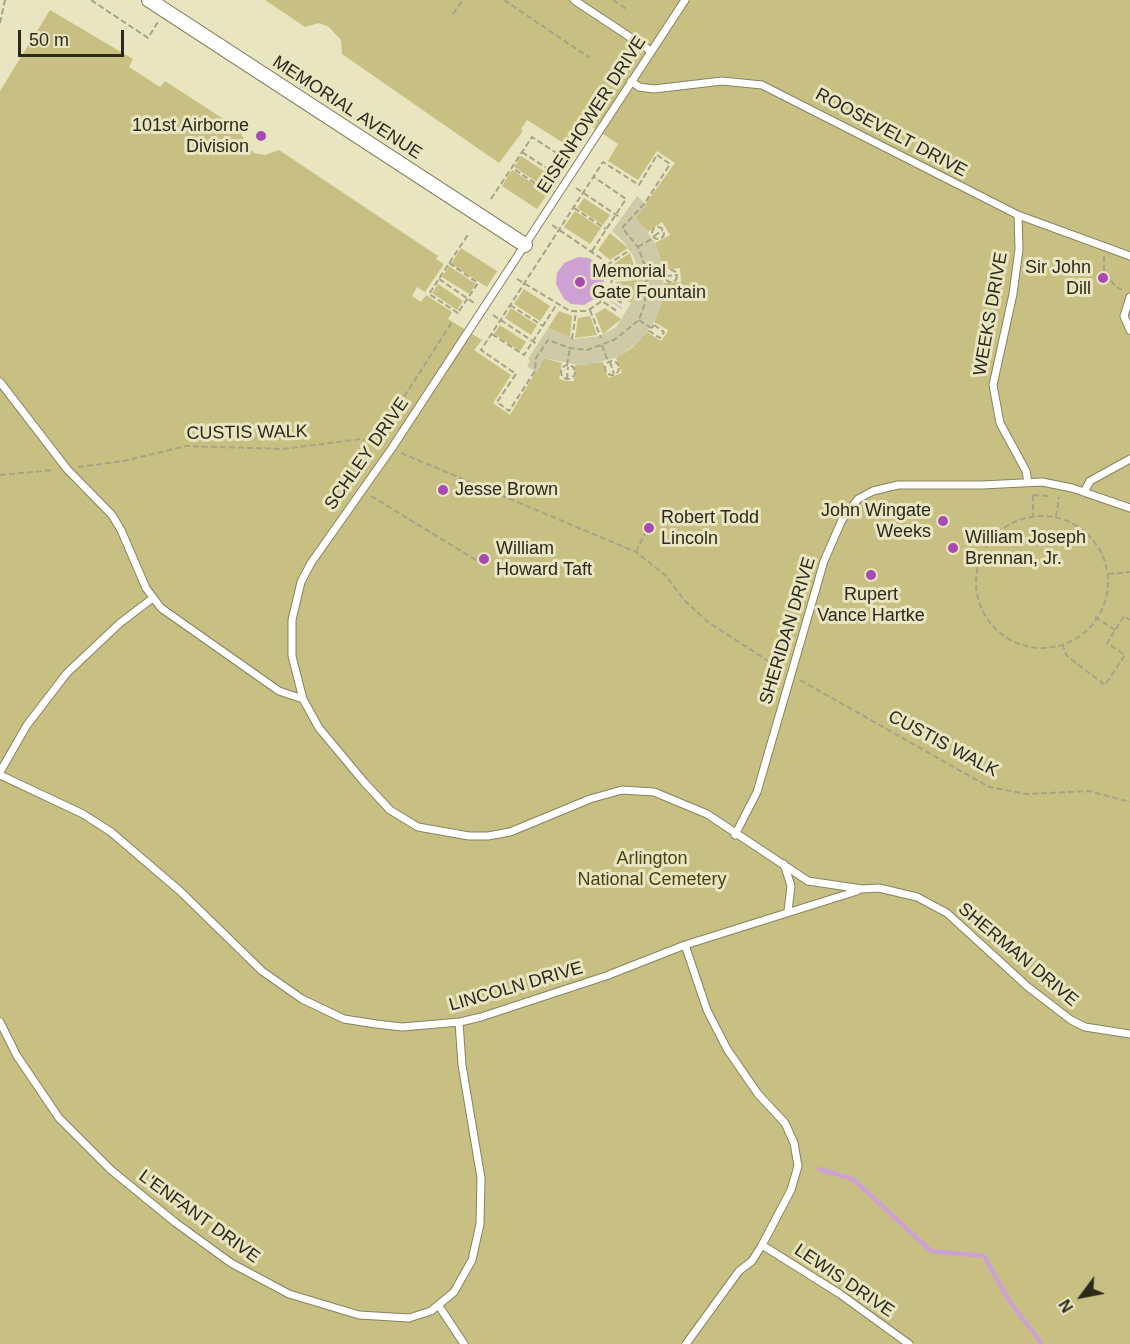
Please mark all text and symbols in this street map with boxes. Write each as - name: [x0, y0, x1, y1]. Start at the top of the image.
- scale bar: [21, 18, 128, 56]
- text: 50 m: [29, 30, 69, 50]
- street label: EISENHOWER DRIVE: [533, 32, 651, 198]
- street label: MEMORIAL AVENUE: [268, 52, 426, 164]
- street label: ROOSEVELT DRIVE: [811, 84, 971, 182]
- place label: 101st Airborne Division: [132, 115, 249, 158]
- marker: 101st Airborne Division: [254, 129, 268, 143]
- street label: WEEKS DRIVE: [970, 251, 1012, 377]
- place label: Sir John Dill: [1025, 257, 1091, 300]
- place label: Memorial Gate Fountain: [592, 261, 706, 304]
- marker: Sir John Dill: [1096, 271, 1110, 285]
- marker: Memorial Gate Fountain: [573, 275, 587, 289]
- street label: SCHLEY DRIVE: [320, 394, 414, 514]
- street label: CUSTIS WALK: [186, 421, 308, 445]
- place label: Jesse Brown: [455, 479, 558, 501]
- marker: Jesse Brown: [436, 483, 450, 497]
- place label: John Wingate Weeks: [821, 500, 931, 542]
- place label: Robert Todd Lincoln: [661, 507, 759, 550]
- marker: John Wingate Weeks: [936, 514, 950, 528]
- marker: Robert Todd Lincoln: [642, 521, 656, 535]
- place label: William Joseph Brennan, Jr.: [965, 527, 1086, 570]
- place label: William Howard Taft: [496, 538, 592, 580]
- marker: William Joseph Brennan, Jr.: [946, 541, 960, 555]
- marker: William Howard Taft: [477, 552, 491, 566]
- street label: SHERIDAN DRIVE: [755, 555, 821, 707]
- marker: Rupert Vance Hartke: [864, 568, 878, 582]
- place label: Rupert Vance Hartke: [817, 584, 925, 626]
- street label: CUSTIS WALK: [884, 706, 1002, 782]
- park label: Arlington National Cemetery: [577, 848, 727, 890]
- street label: SHERMAN DRIVE: [954, 899, 1082, 1011]
- street label: LINCOLN DRIVE: [447, 958, 585, 1016]
- street label: L'ENFANT DRIVE: [134, 1166, 264, 1268]
- street label: LEWIS DRIVE: [790, 1240, 898, 1322]
- north arrow: [1052, 1266, 1112, 1326]
- text: N: [1056, 1296, 1077, 1315]

